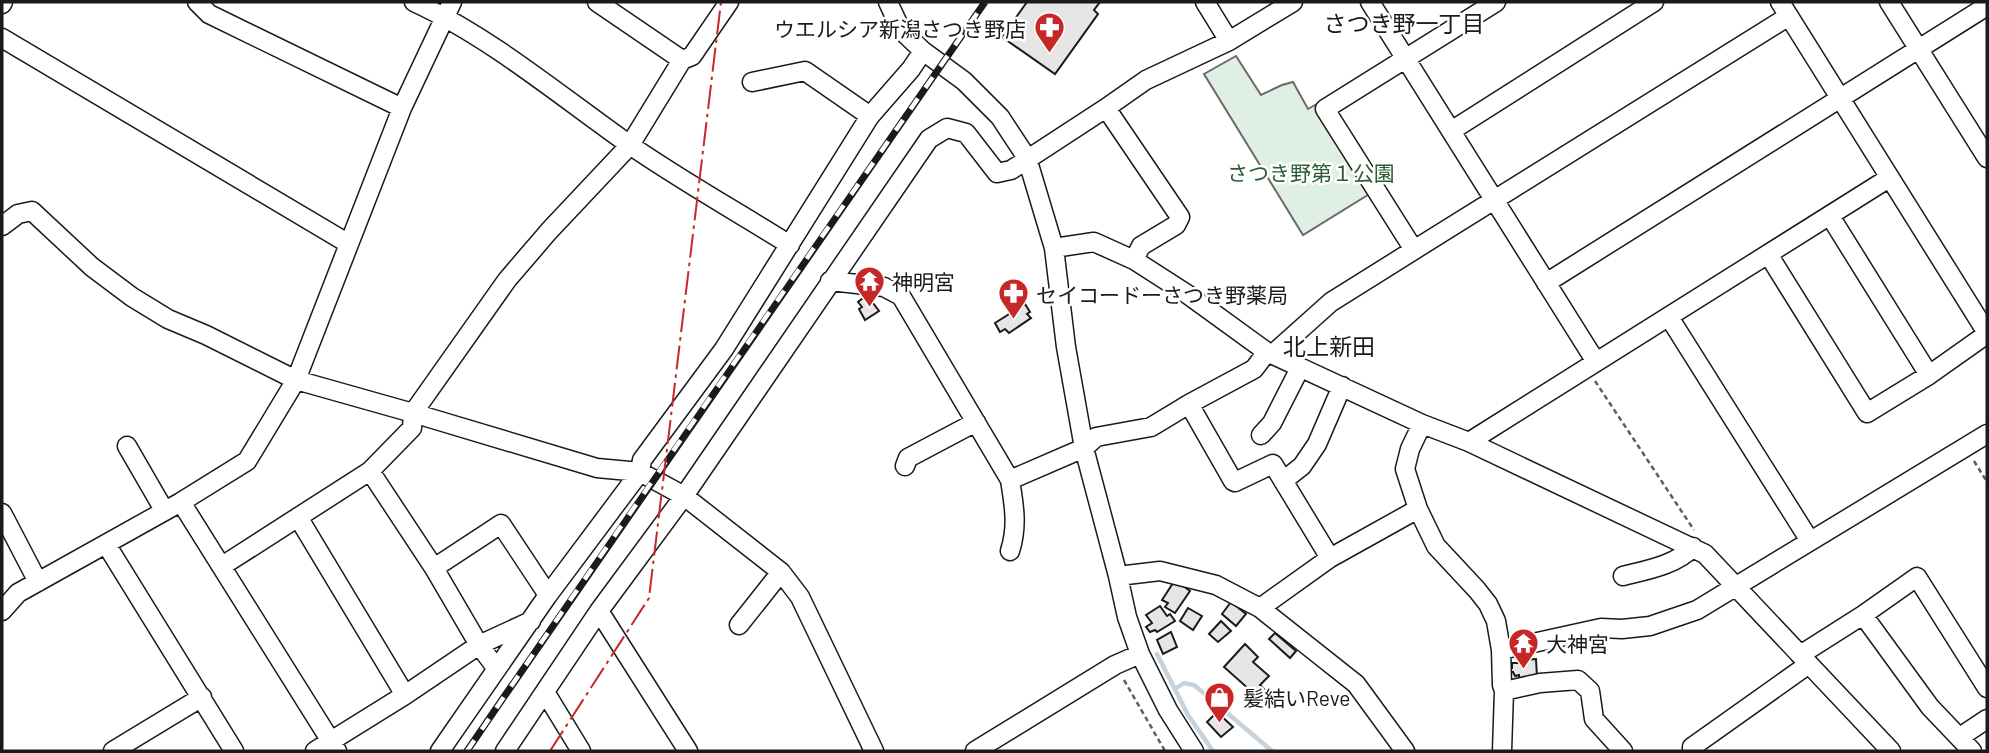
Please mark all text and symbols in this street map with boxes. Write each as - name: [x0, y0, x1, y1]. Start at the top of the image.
- district label: さつき野一丁目: [1324, 9, 1485, 37]
- pharmacy icon: ウエルシア新潟さつき野店: [1032, 11, 1066, 55]
- place label: ウエルシア新潟さつき野店: [774, 16, 1026, 41]
- park label: さつき野第１公園: [1227, 160, 1395, 185]
- temple icon: 神明宮: [852, 264, 886, 308]
- place label: 神明宮: [892, 269, 955, 294]
- pharmacy icon: セイコードーさつき野薬局: [996, 277, 1030, 321]
- place label: セイコードーさつき野薬局: [1036, 282, 1288, 307]
- district label: 北上新田: [1283, 332, 1375, 360]
- temple icon: 大神宮: [1506, 626, 1540, 670]
- place label: 大神宮: [1546, 631, 1609, 656]
- shop icon: 髪結いReve: [1203, 680, 1237, 724]
- place label: 髪結いReve: [1243, 685, 1351, 710]

